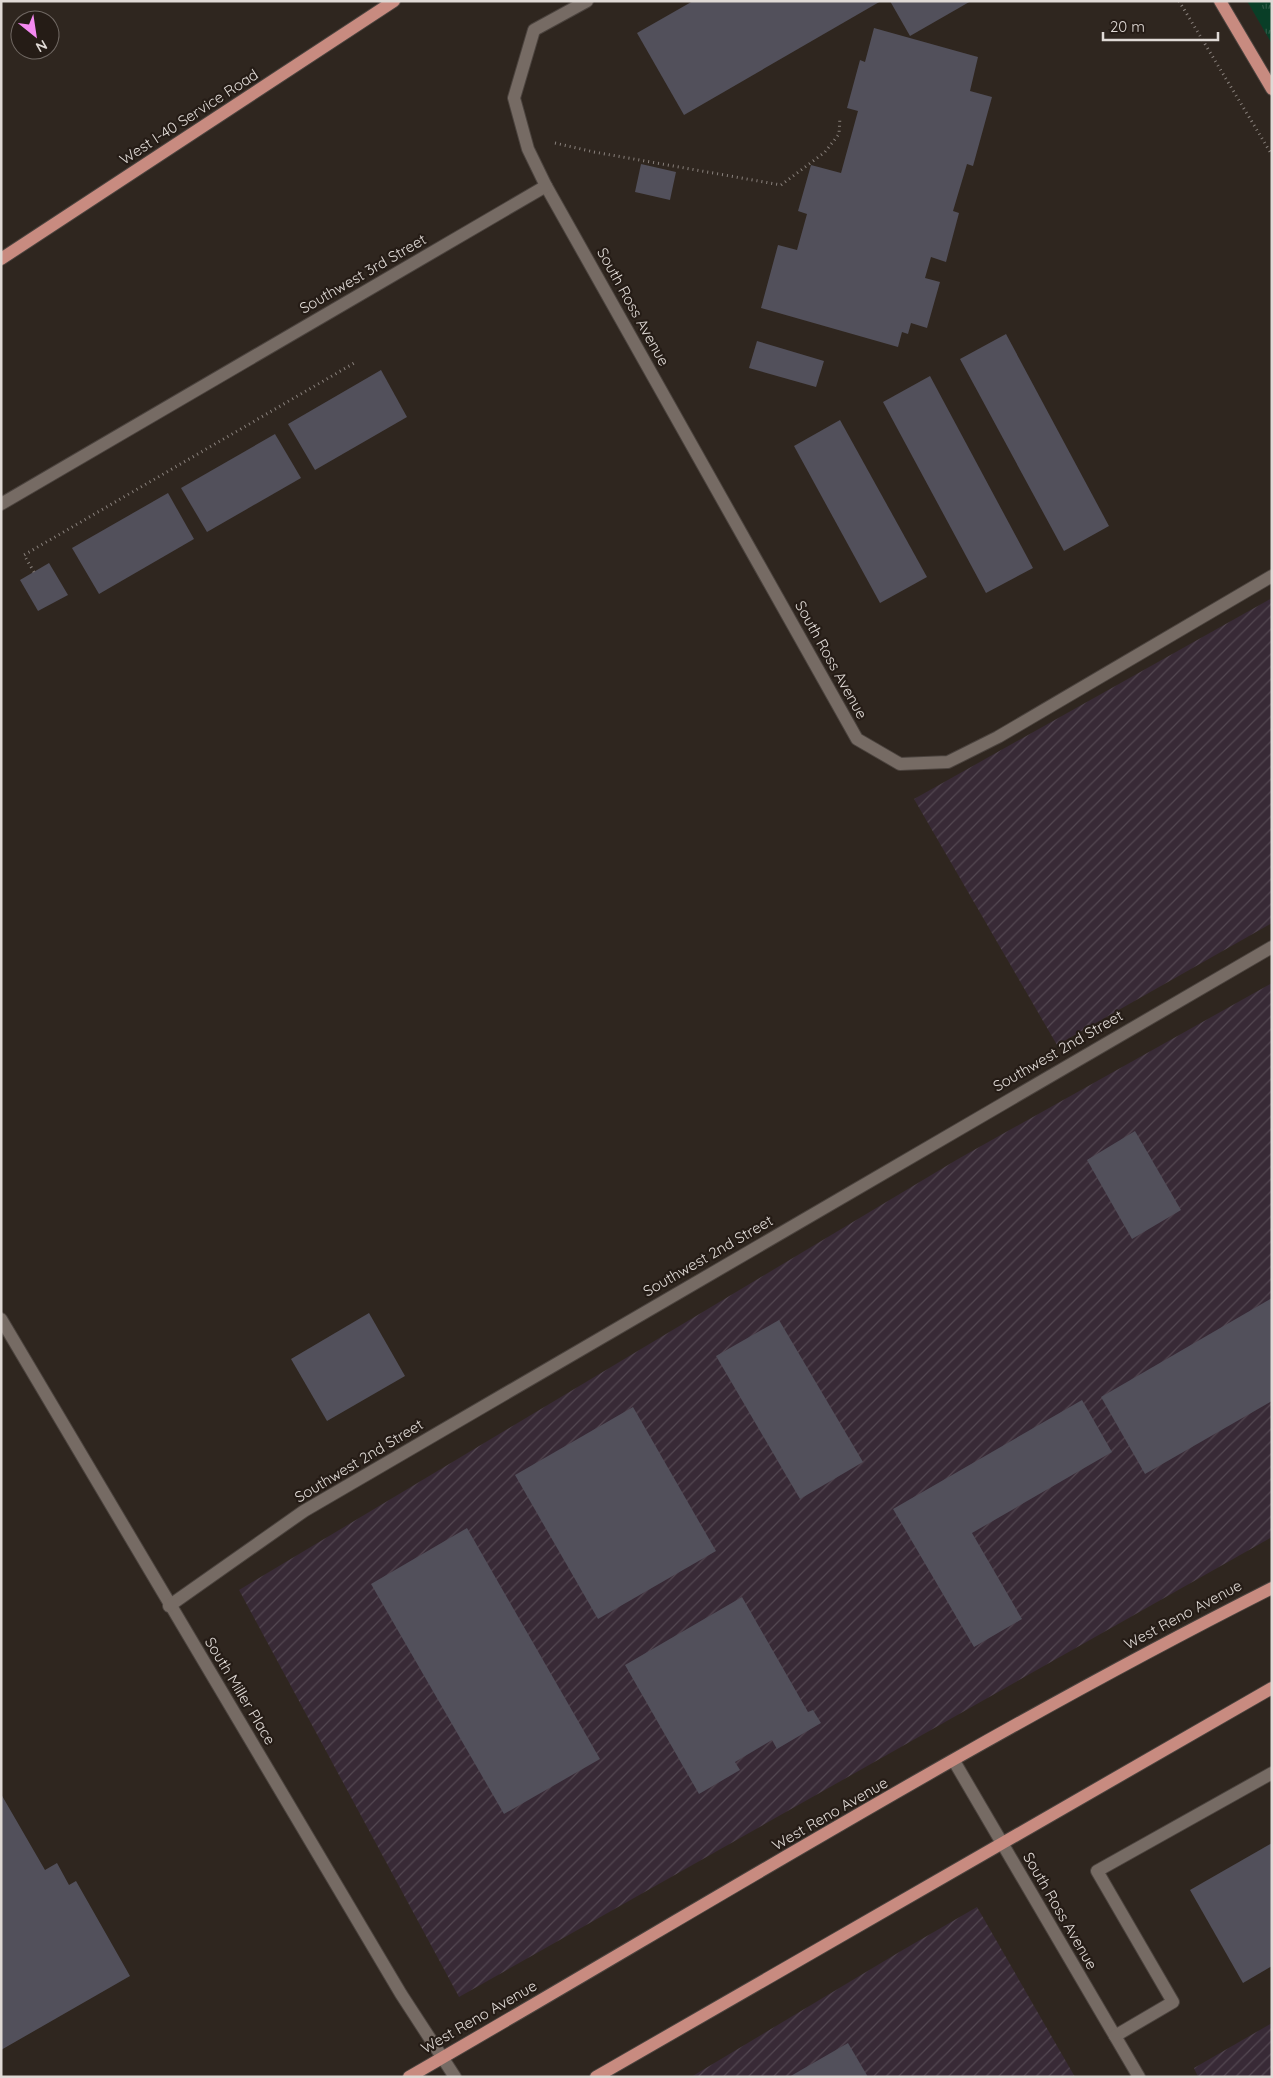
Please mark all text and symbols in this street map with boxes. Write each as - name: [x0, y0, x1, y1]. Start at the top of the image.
- north arrow: [10, 10, 60, 60]
- scale bar: [1103, 10, 1218, 42]
- text: 20 m: [1110, 17, 1145, 36]
- text: N: [33, 36, 50, 57]
- street label: West I-40 Service Road: [116, 65, 262, 169]
- street label: Southwest 3rd Street: [296, 230, 429, 318]
- street label: South Ross Avenue: [593, 244, 674, 369]
- street label: South Ross Avenue: [791, 597, 872, 722]
- street label: Southwest 2nd Street: [989, 1006, 1126, 1095]
- street label: Southwest 2nd Street: [639, 1211, 776, 1300]
- street label: Southwest 2nd Street: [291, 1415, 427, 1507]
- street label: West Reno Avenue: [1121, 1576, 1245, 1654]
- street label: South Miller Place: [201, 1633, 280, 1748]
- street label: West Reno Avenue: [768, 1773, 891, 1854]
- street label: South Ross Avenue: [1019, 1849, 1102, 1973]
- street label: West Reno Avenue: [417, 1976, 540, 2057]

